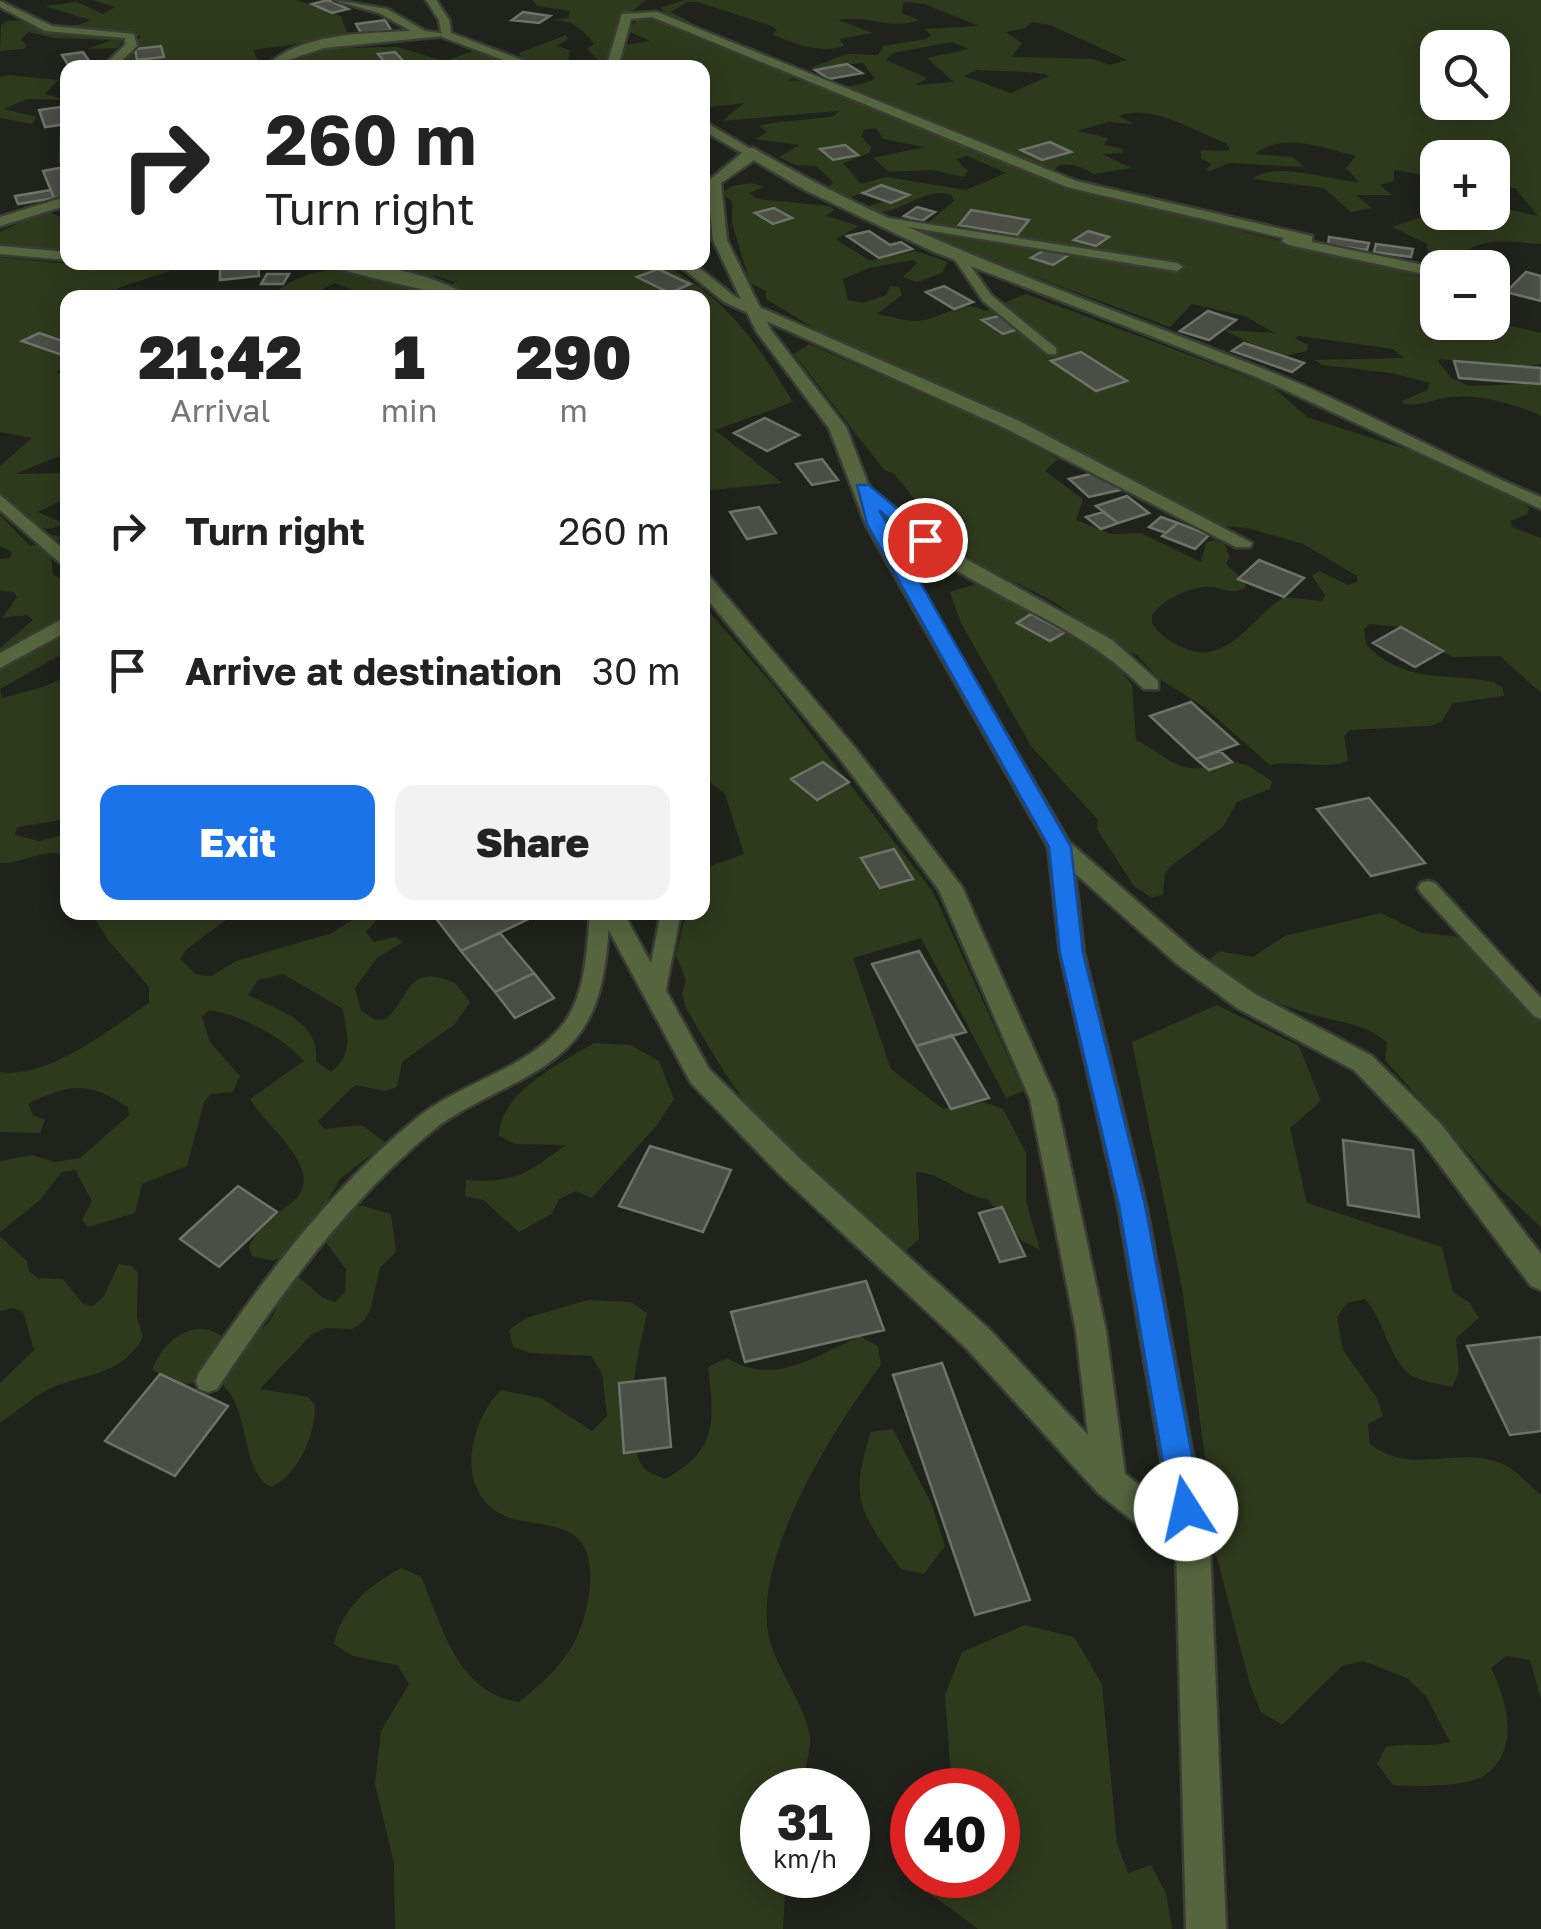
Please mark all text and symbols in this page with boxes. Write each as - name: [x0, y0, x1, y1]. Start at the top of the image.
- map controls: [1420, 30, 1510, 340]
- button: search: [1420, 30, 1510, 120]
- text: 260 m: [265, 96, 476, 180]
- icon: right: [100, 100, 230, 230]
- button: +: [1420, 140, 1510, 230]
- text: Turn right: [265, 181, 475, 235]
- button: −: [1420, 250, 1510, 340]
- text: 21:42: [138, 320, 302, 392]
- text: 1: [393, 320, 425, 392]
- text: 290: [516, 320, 632, 392]
- text: Arrival: [170, 391, 271, 429]
- text: min: [381, 391, 437, 429]
- text: m: [560, 391, 588, 429]
- pin: [883, 498, 968, 583]
- icon: right: [100, 503, 155, 558]
- text: Turn right: [185, 508, 365, 553]
- text: 260 m: [558, 508, 670, 553]
- icon: arrive: [898, 513, 953, 568]
- icon: arrive: [100, 643, 155, 698]
- text: Arrive at destination: [185, 648, 562, 693]
- text: 30 m: [592, 648, 681, 693]
- button: Exit: [100, 785, 375, 900]
- button: Share: [395, 785, 670, 900]
- position arrow: [1134, 1457, 1238, 1561]
- speed limit sign: 40: [890, 1768, 1020, 1898]
- text: 31: [777, 1791, 833, 1851]
- text: km/h: [773, 1843, 837, 1874]

